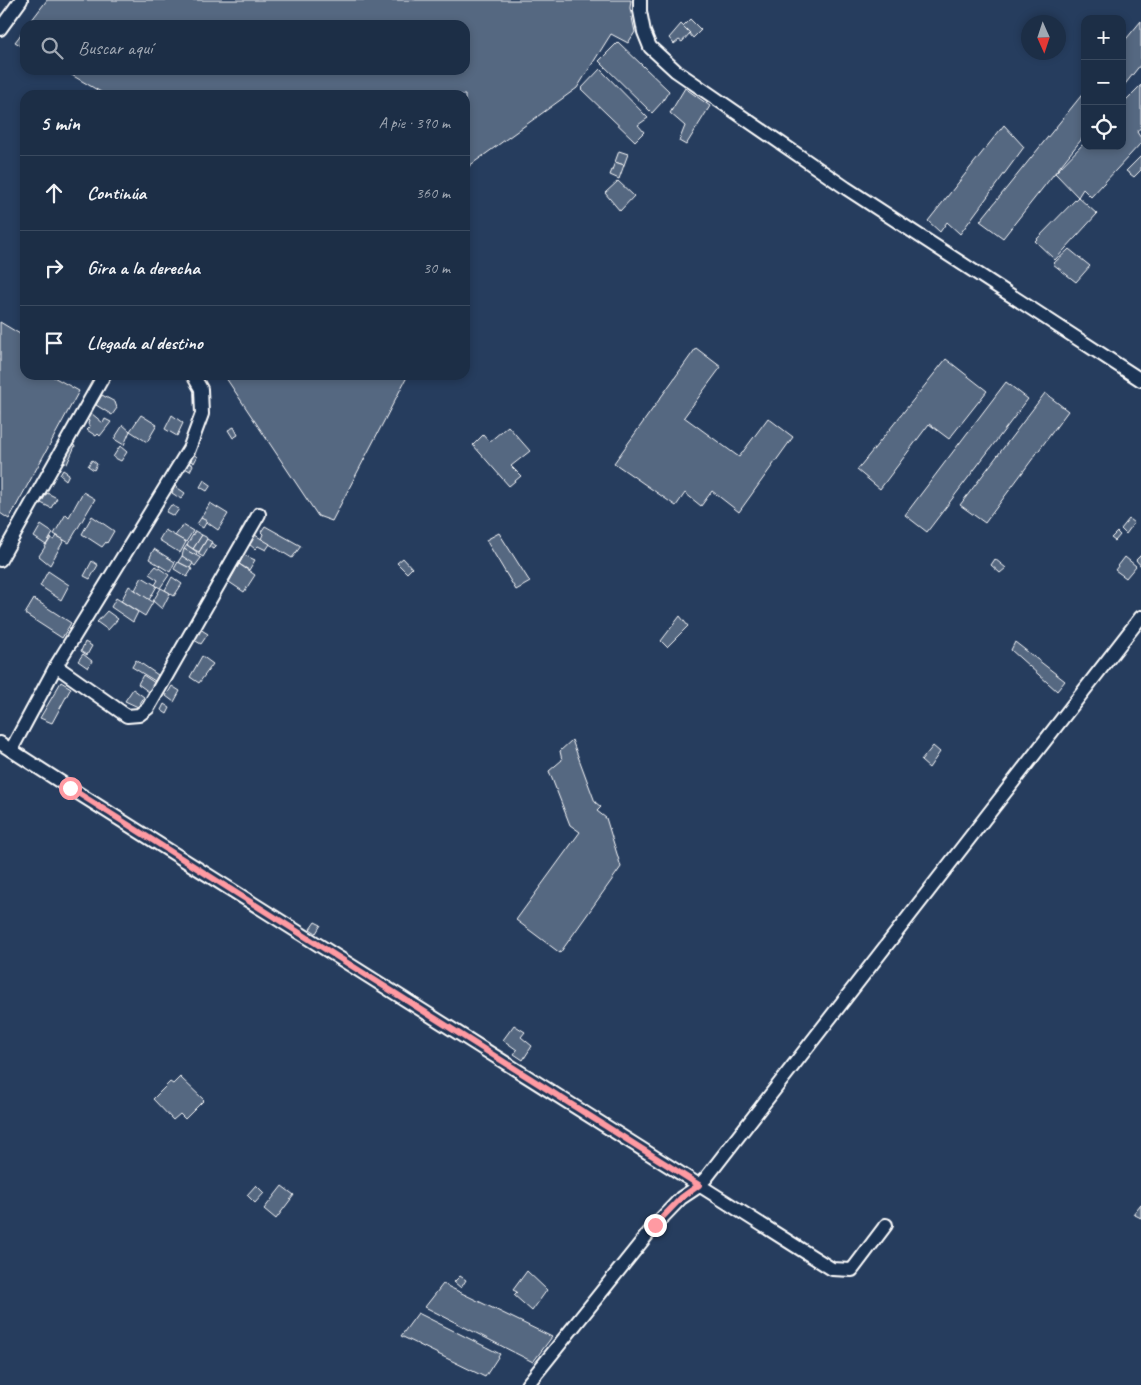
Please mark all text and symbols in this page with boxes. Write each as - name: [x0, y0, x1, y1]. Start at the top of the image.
- north arrow: [1021, 15, 1066, 60]
- map controls: [1081, 15, 1126, 150]
- button: +: [1081, 15, 1126, 60]
- search box: [20, 20, 470, 75]
- icon: search: [38, 34, 66, 62]
- text: Buscar aquí: [78, 36, 152, 60]
- button: −: [1081, 60, 1126, 105]
- button: locate: [1081, 105, 1126, 150]
- text: 5 min: [40, 110, 80, 136]
- text: A pie · 390 m: [379, 113, 450, 133]
- icon: ahead: [40, 179, 68, 207]
- text: Continúa: [87, 181, 146, 205]
- text: 360 m: [416, 183, 450, 203]
- icon: right: [40, 254, 68, 282]
- text: Gira a la derecha: [87, 256, 200, 280]
- text: 30 m: [423, 258, 450, 278]
- icon: arrive: [40, 329, 68, 357]
- text: Llegada al destino: [87, 331, 203, 355]
- route start: [59, 777, 82, 800]
- route end: [644, 1214, 667, 1237]

